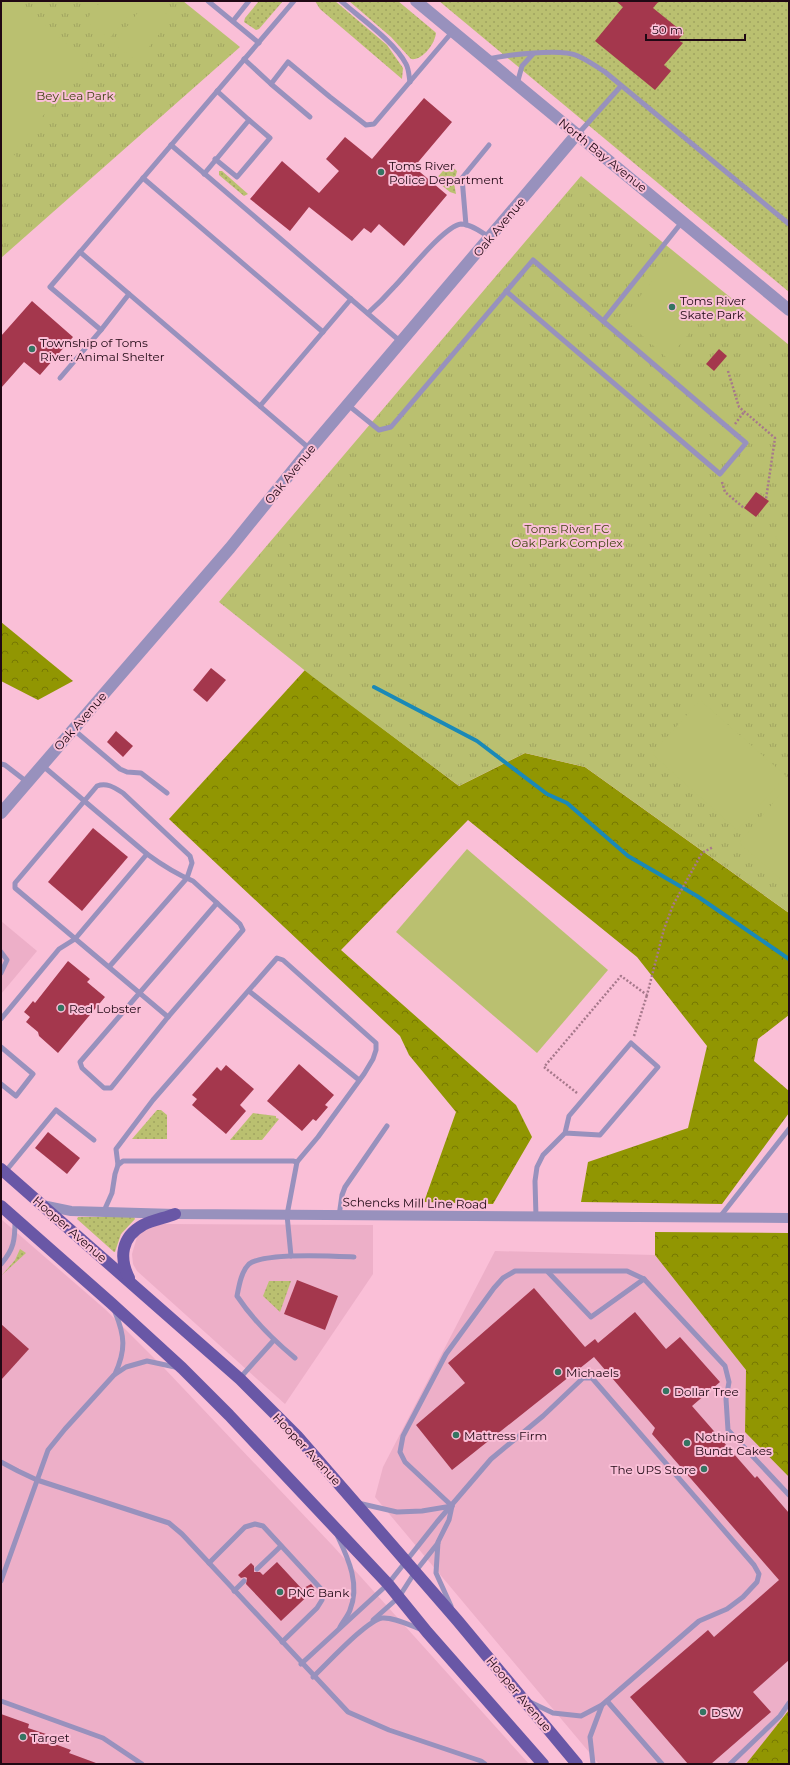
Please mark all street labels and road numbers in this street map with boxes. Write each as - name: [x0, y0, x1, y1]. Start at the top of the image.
- street label: North Bay Avenue: [556, 115, 650, 195]
- street label: Oak Avenue: [470, 194, 528, 260]
- street label: Oak Avenue: [261, 441, 319, 507]
- street label: Oak Avenue: [50, 689, 110, 753]
- street label: Hooper Avenue: [30, 1193, 110, 1265]
- street label: Schencks Mill Line Road: [343, 1194, 487, 1212]
- street label: Hooper Avenue: [270, 1410, 344, 1488]
- street label: Hooper Avenue: [483, 1653, 555, 1735]

